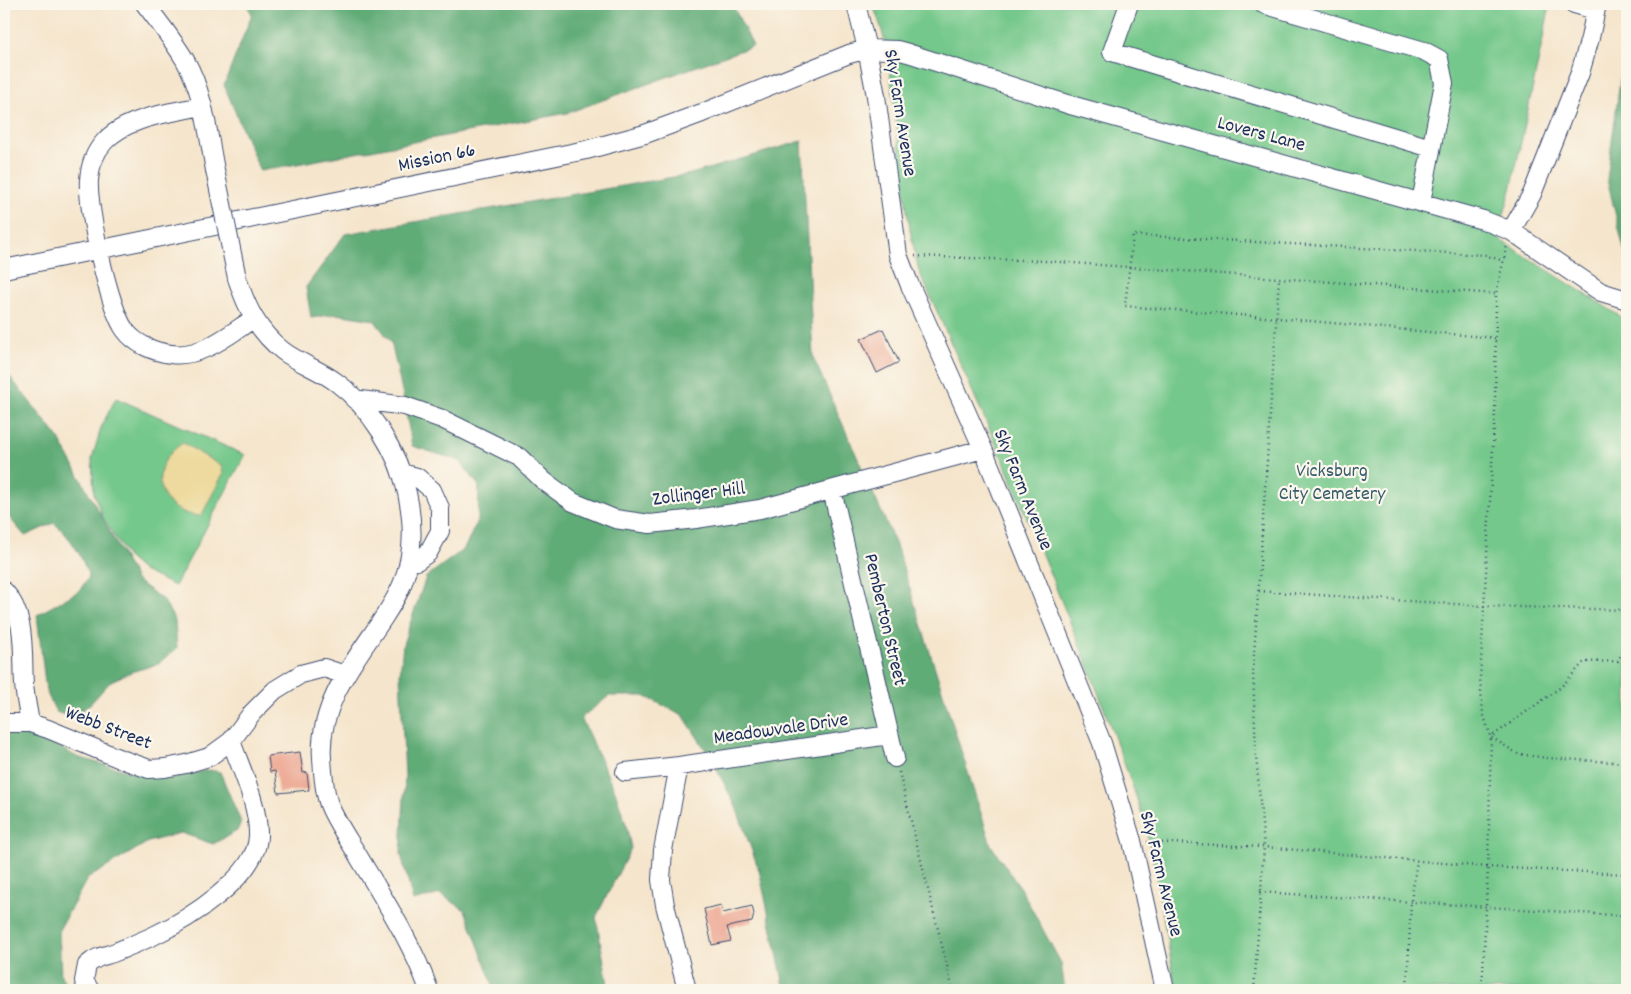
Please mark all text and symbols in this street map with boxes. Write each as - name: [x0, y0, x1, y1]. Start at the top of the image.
- street label: Sky Farm Avenue: [875, 47, 923, 179]
- street label: Lovers Lane: [1214, 110, 1308, 160]
- street label: Mission 66: [396, 137, 478, 181]
- street label: Sky Farm Avenue: [985, 425, 1059, 555]
- park label: Vicksburg City Cemetery: [1279, 458, 1386, 509]
- street label: Zollinger Hill: [651, 475, 747, 515]
- street label: Pemberton Street: [855, 551, 913, 689]
- street label: Webb Street: [61, 700, 155, 758]
- street label: Meadowvale Drive: [712, 707, 850, 753]
- street label: Sky Farm Avenue: [1131, 808, 1189, 940]

